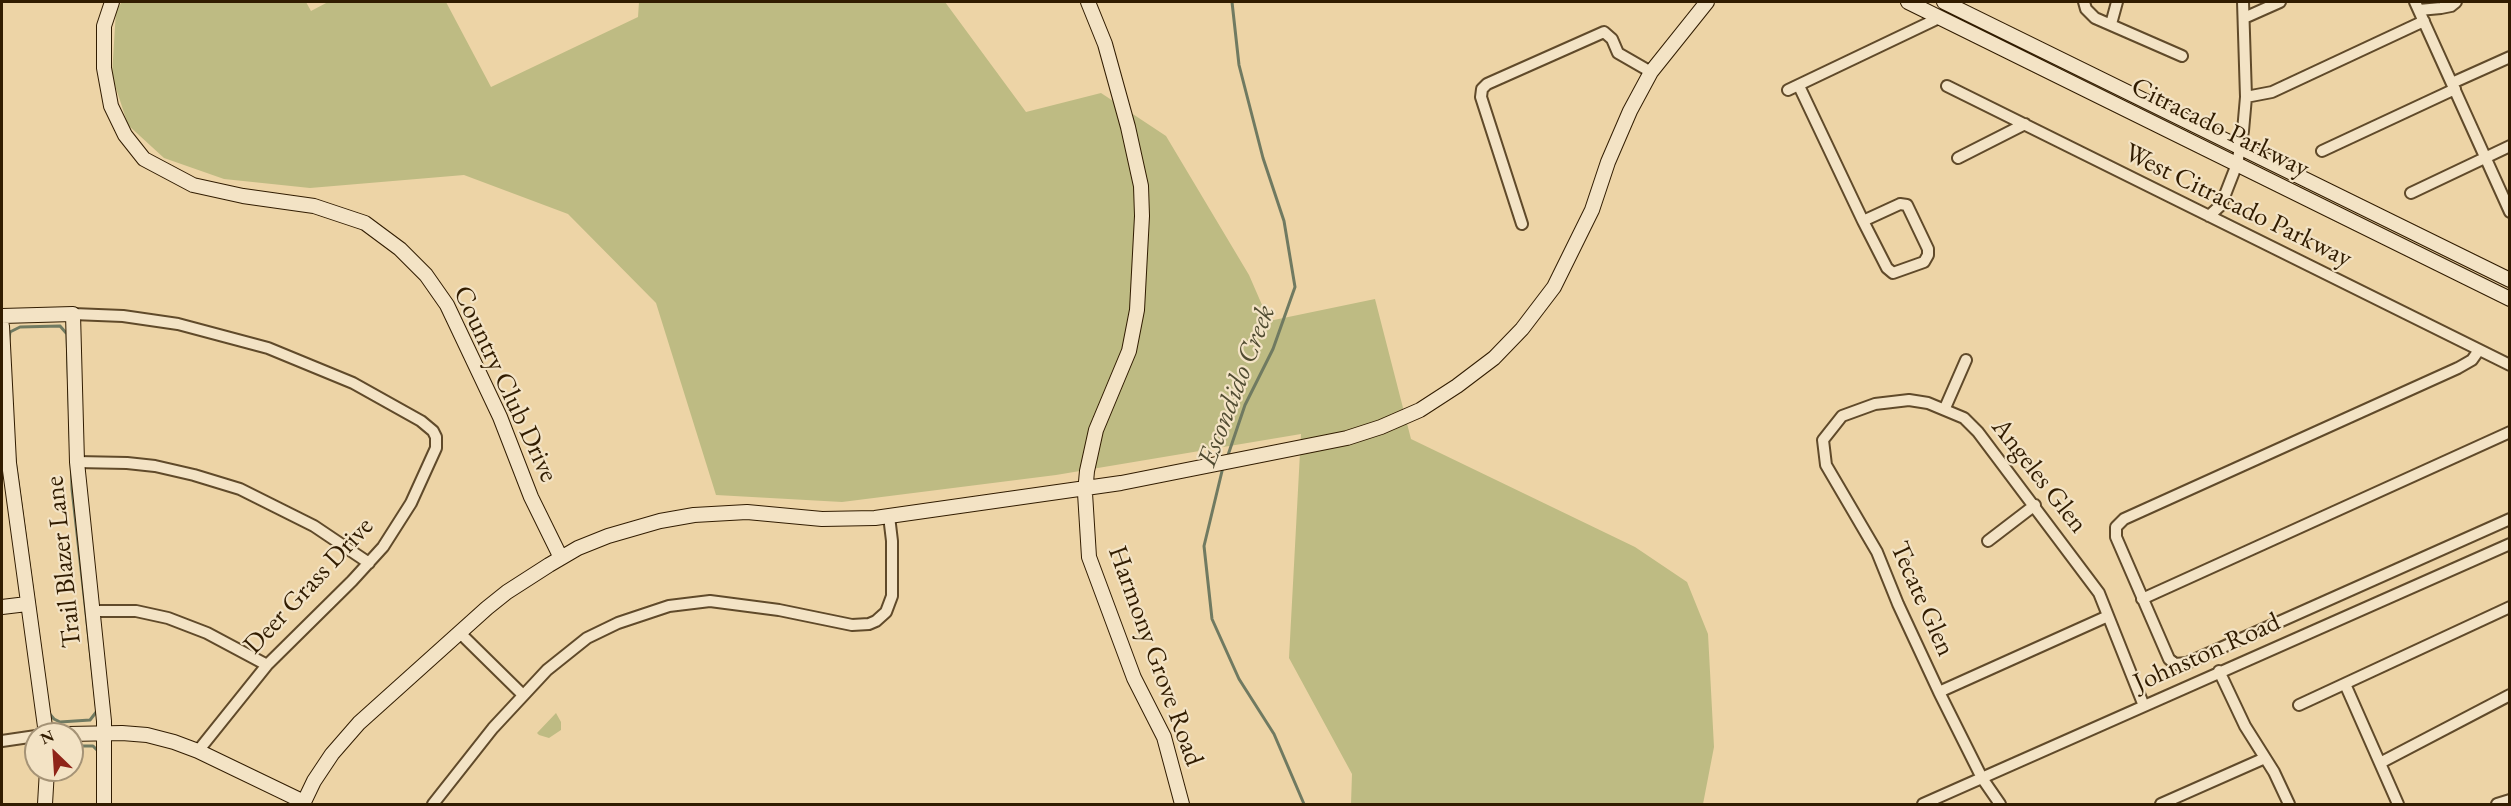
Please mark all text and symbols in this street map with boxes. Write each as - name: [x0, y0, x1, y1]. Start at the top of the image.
- street label: Citracado Parkway: [2126, 71, 2314, 185]
- street label: West Citracado Parkway: [2119, 137, 2357, 275]
- street label: Country Club Drive: [445, 281, 565, 487]
- water label: Escondido Creek: [1191, 301, 1283, 471]
- street label: Angeles Glen: [1984, 412, 2094, 540]
- street label: Trail Blazer Lane: [39, 474, 89, 650]
- street label: Deer Grass Drive: [237, 511, 381, 661]
- street label: Tecate Glen: [1882, 537, 1962, 661]
- street label: Harmony Grove Road: [1100, 542, 1210, 770]
- street label: Johnston Road: [2129, 606, 2285, 700]
- north arrow: [24, 722, 84, 782]
- text: N: [37, 725, 57, 749]

